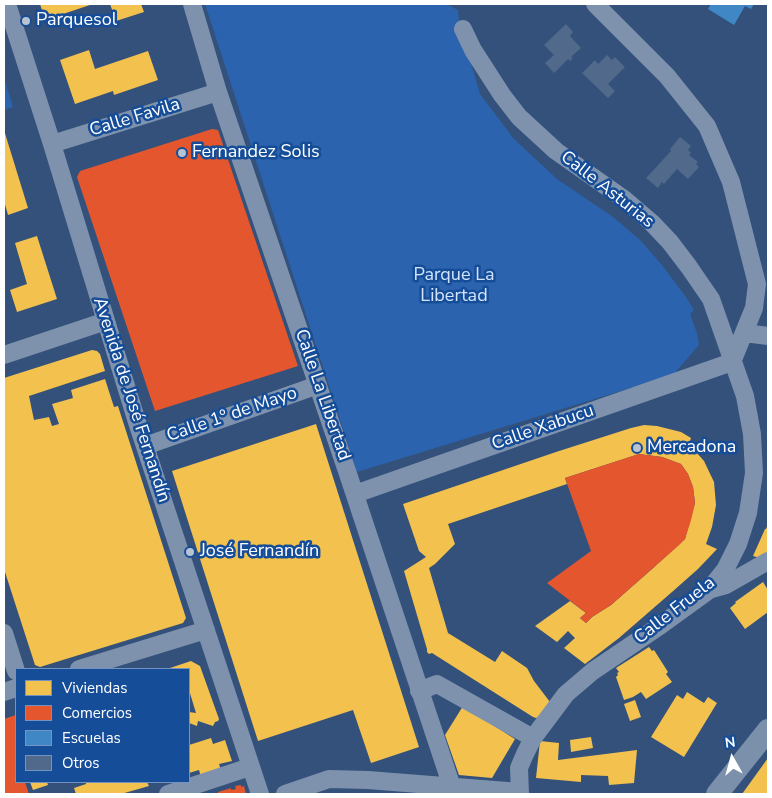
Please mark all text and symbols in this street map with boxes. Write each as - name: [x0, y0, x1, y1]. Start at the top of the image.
- place label: Parquesol: [36, 10, 117, 32]
- marker: Parquesol: [20, 15, 32, 27]
- street label: Calle Favila: [87, 94, 183, 142]
- place label: Fernandez Solis: [192, 142, 320, 164]
- marker: Fernandez Solis: [176, 147, 188, 159]
- street label: Calle Asturias: [556, 147, 658, 233]
- park label: Parque La Libertad: [414, 265, 494, 308]
- street label: Avenida de José Fernandín: [88, 295, 174, 505]
- street label: Calle La Libertad: [289, 327, 355, 463]
- street label: Calle 1º de Mayo: [164, 383, 300, 447]
- street label: Calle Xabucu: [489, 400, 597, 456]
- place label: Mercadona: [647, 437, 736, 459]
- marker: Mercadona: [631, 442, 643, 454]
- place label: José Fernandín: [200, 541, 319, 563]
- marker: José Fernandín: [184, 546, 196, 558]
- street label: Calle Fruela: [630, 573, 720, 649]
- legend: [15, 668, 190, 783]
- text: Viviendas: [62, 678, 127, 698]
- text: Comercios: [62, 703, 132, 723]
- text: Escuelas: [62, 728, 121, 748]
- north arrow: [707, 733, 757, 783]
- text: N: [724, 733, 736, 753]
- text: Otros: [62, 753, 100, 773]

